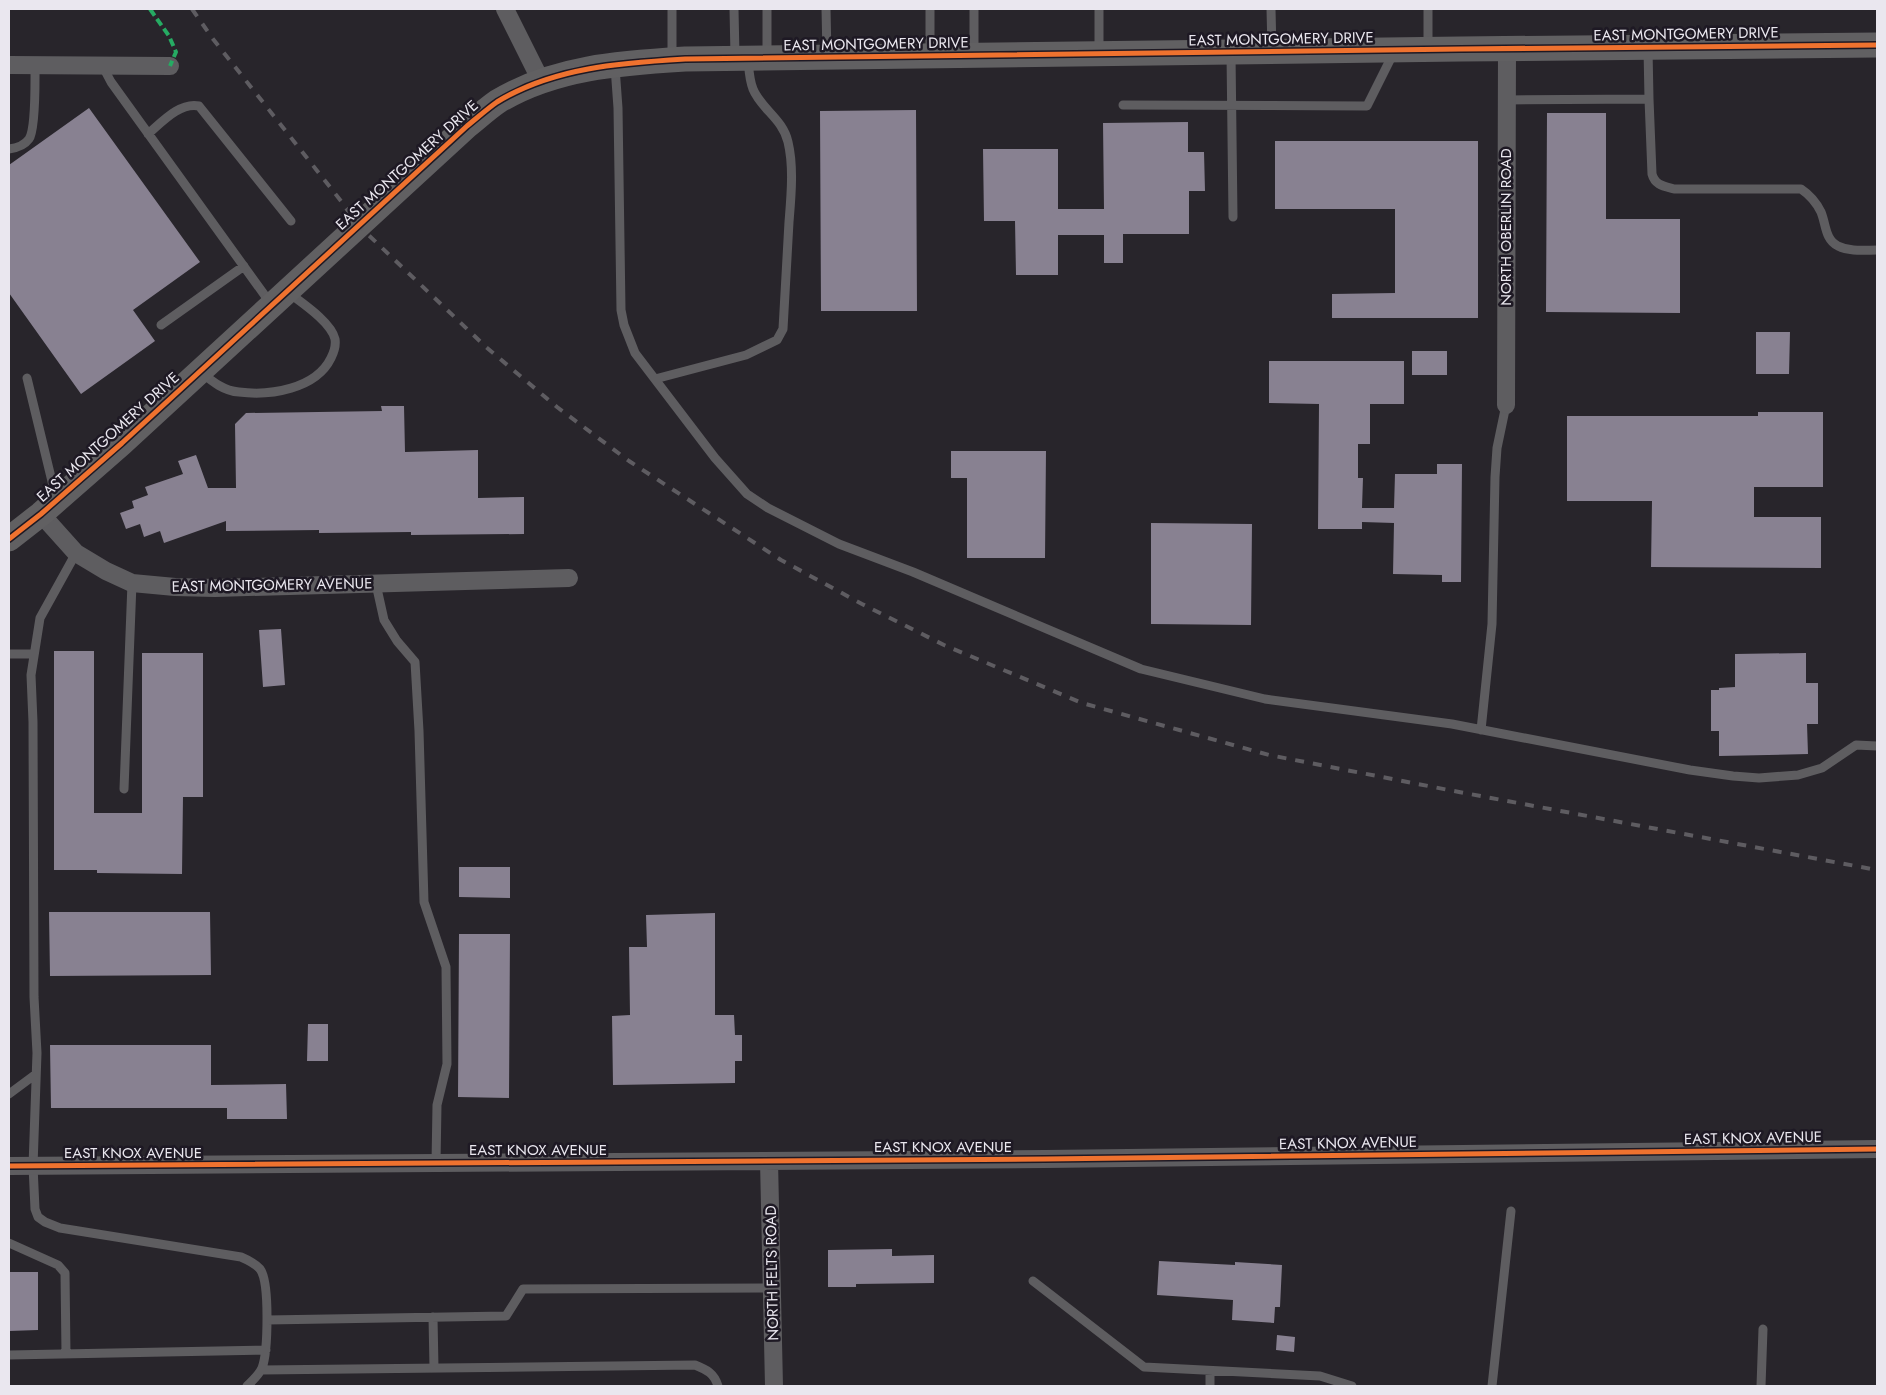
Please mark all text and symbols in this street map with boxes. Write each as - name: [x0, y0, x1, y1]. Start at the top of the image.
- street label: EAST MONTGOMERY DRIVE: [1593, 21, 1779, 47]
- street label: EAST MONTGOMERY DRIVE: [1188, 26, 1374, 52]
- street label: EAST MONTGOMERY DRIVE: [783, 31, 969, 57]
- street label: EAST MONTGOMERY DRIVE: [331, 95, 483, 235]
- street label: NORTH OBERLIN ROAD: [1495, 148, 1517, 306]
- street label: EAST MONTGOMERY DRIVE: [32, 367, 184, 507]
- street label: EAST MONTGOMERY AVENUE: [171, 572, 373, 598]
- street label: EAST KNOX AVENUE: [1684, 1126, 1822, 1150]
- street label: EAST KNOX AVENUE: [1279, 1131, 1417, 1155]
- street label: EAST KNOX AVENUE: [874, 1136, 1012, 1158]
- street label: EAST KNOX AVENUE: [469, 1139, 607, 1161]
- street label: EAST KNOX AVENUE: [64, 1142, 202, 1164]
- street label: NORTH FELTS ROAD: [760, 1205, 784, 1341]

